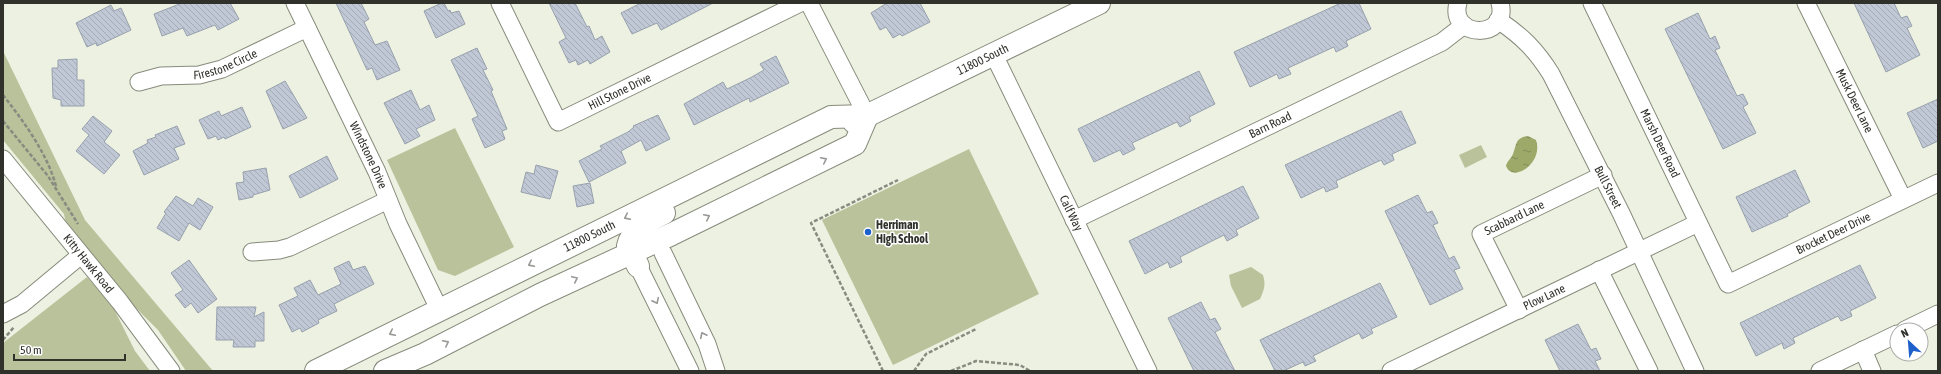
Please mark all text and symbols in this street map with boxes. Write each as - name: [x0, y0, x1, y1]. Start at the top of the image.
- street label: 11800 South: [955, 41, 1011, 78]
- street label: Firestone Circle: [193, 46, 259, 82]
- street label: Musk Deer Lane: [1833, 67, 1876, 135]
- street label: Hill Stone Drive: [586, 70, 653, 113]
- street label: Marsh Deer Road: [1637, 107, 1683, 180]
- street label: Barn Road: [1247, 109, 1294, 141]
- street label: Windstone Drive: [347, 119, 390, 191]
- one-way arrow: [819, 157, 827, 165]
- street label: Bull Street: [1591, 163, 1625, 211]
- street label: Calf Way: [1056, 193, 1086, 233]
- street label: Scabbard Lane: [1482, 198, 1546, 238]
- street label: Brocket Deer Drive: [1794, 209, 1873, 257]
- one-way arrow: [624, 212, 631, 220]
- one-way arrow: [703, 214, 710, 222]
- street label: 11800 South: [561, 218, 618, 255]
- place label: Herriman High School: [876, 218, 929, 246]
- marker: Herriman High School: [863, 227, 873, 237]
- street label: Kitty Hawk Road: [60, 231, 117, 296]
- one-way arrow: [528, 259, 536, 267]
- one-way arrow: [571, 276, 579, 284]
- street label: Plow Lane: [1521, 281, 1567, 313]
- one-way arrow: [651, 296, 659, 304]
- north arrow: [1889, 322, 1929, 362]
- text: N: [1899, 326, 1910, 340]
- one-way arrow: [389, 328, 396, 336]
- one-way arrow: [700, 331, 708, 339]
- scale bar: [14, 336, 125, 362]
- one-way arrow: [442, 340, 449, 348]
- text: 50 m: [20, 343, 42, 357]

